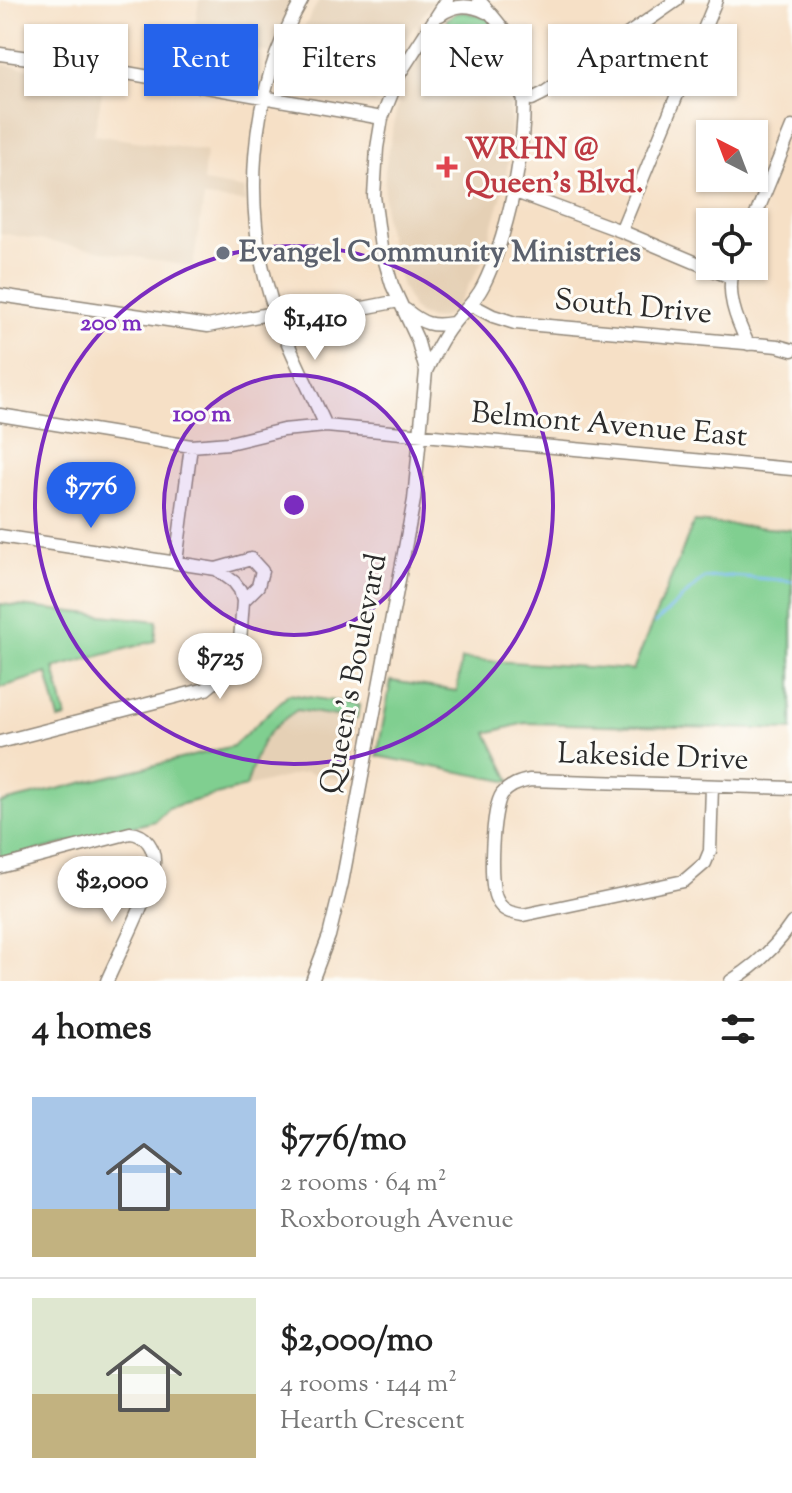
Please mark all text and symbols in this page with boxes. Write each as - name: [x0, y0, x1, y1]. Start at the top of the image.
- chip: Buy: [24, 24, 128, 96]
- chip: Rent: [144, 24, 258, 96]
- chip: Filters: [274, 24, 405, 96]
- chip: New: [421, 24, 532, 96]
- chip: Apartment: [548, 24, 737, 96]
- north arrow: [696, 120, 768, 192]
- map controls: [696, 120, 768, 280]
- place label: WRHN @ Queen’s Blvd.: [465, 129, 644, 206]
- marker: WRHN @ Queen’s Blvd.: [436, 156, 458, 178]
- button: locate: [696, 208, 768, 280]
- place label: Evangel Community Ministries: [239, 232, 641, 275]
- marker: Evangel Community Ministries: [214, 244, 232, 262]
- street label: South Drive: [552, 280, 714, 336]
- pin: $1,410: [250, 294, 380, 362]
- text: $1,410: [283, 301, 347, 338]
- text: 200 m: [80, 307, 142, 341]
- street label: Belmont Avenue East: [469, 393, 749, 459]
- text: 100 m: [173, 398, 231, 432]
- pin: $776: [44, 462, 138, 530]
- text: $776: [65, 469, 117, 506]
- centre of rings: [280, 491, 308, 519]
- street label: Queen's Boulevard: [311, 550, 399, 798]
- pin: $725: [173, 633, 267, 701]
- text: $725: [196, 640, 244, 677]
- street label: Lakeside Drive: [557, 733, 749, 783]
- pin: $2,000: [47, 856, 177, 924]
- text: $2,000: [75, 863, 149, 900]
- text: 4 homes: [32, 1005, 152, 1054]
- icon: filters: [716, 1007, 760, 1051]
- text: $776/mo: [280, 1116, 407, 1165]
- icon: home: [96, 1129, 192, 1225]
- text: 2 rooms · 64 m²: [280, 1165, 447, 1202]
- text: Roxborough Avenue: [280, 1202, 514, 1239]
- text: $2,000/mo: [280, 1317, 433, 1366]
- icon: home: [96, 1330, 192, 1426]
- text: 4 rooms · 144 m²: [280, 1366, 457, 1403]
- text: Hearth Crescent: [280, 1403, 464, 1440]

